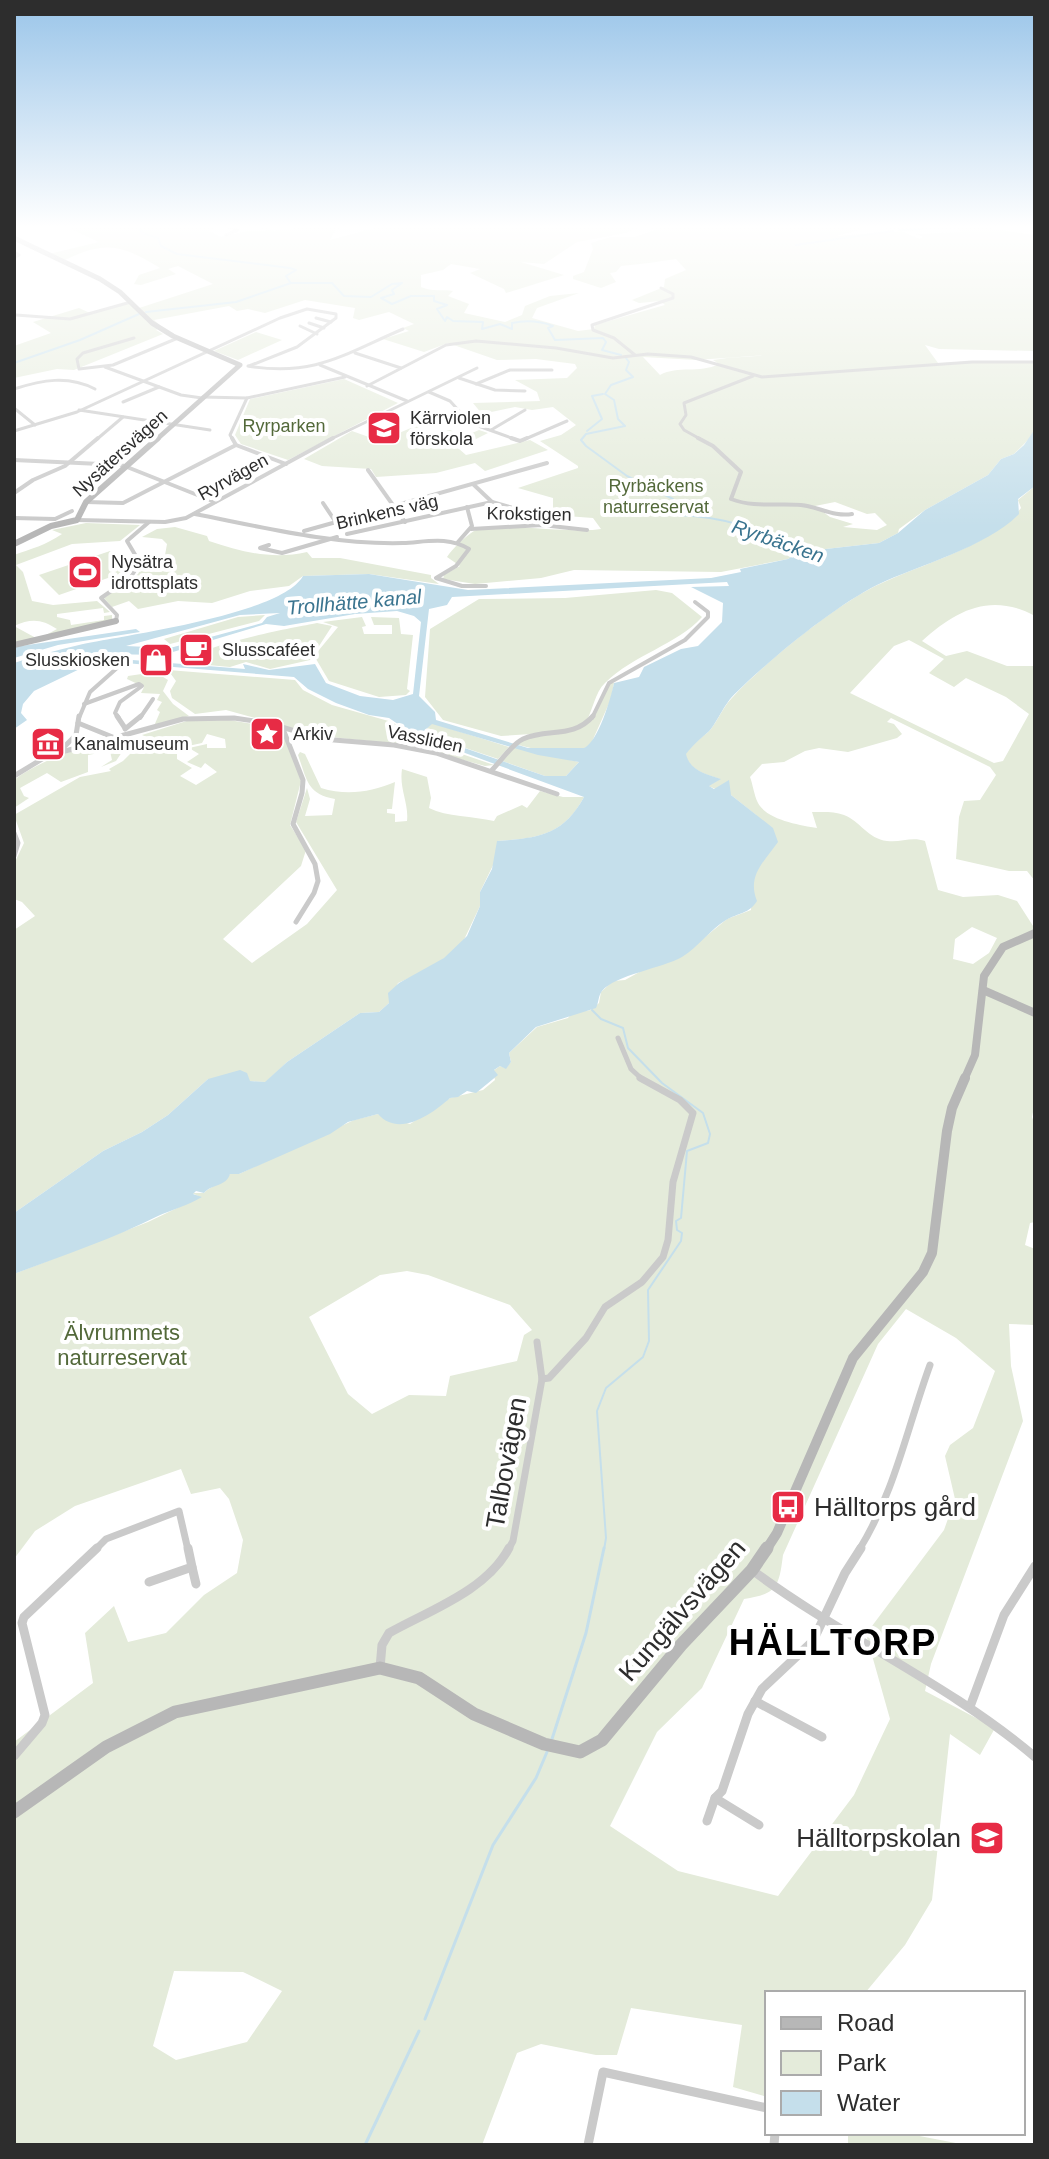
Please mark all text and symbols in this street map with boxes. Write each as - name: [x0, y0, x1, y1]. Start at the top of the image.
- street label: Nysätersvägen: [69, 405, 171, 501]
- place label: Kärrviolen förskola: [410, 408, 491, 449]
- school or university icon: Kärrviolen förskola: [365, 409, 403, 447]
- park label: Ryrparken: [242, 416, 326, 436]
- street label: Ryrvägen: [194, 450, 272, 504]
- park label: Ryrbäckens naturreservat: [603, 476, 709, 517]
- street label: Brinkens väg: [334, 491, 440, 533]
- street label: Krokstigen: [486, 503, 572, 525]
- water label: Ryrbäcken: [729, 515, 827, 567]
- place label: Nysätra idrottsplats: [111, 552, 198, 593]
- sports icon: Nysätra idrottsplats: [66, 553, 104, 591]
- water label: Trollhätte kanal: [286, 585, 423, 619]
- cafe icon: Slusscaféet: [177, 631, 215, 669]
- place label: Slusscaféet: [222, 640, 315, 660]
- shop icon: Slusskiosken: [137, 641, 175, 679]
- place label: Slusskiosken: [25, 650, 130, 670]
- place icon: Arkiv: [248, 715, 286, 753]
- street label: Vassliden: [385, 721, 465, 757]
- place label: Arkiv: [293, 724, 333, 744]
- museum icon: Kanalmuseum: [29, 725, 67, 763]
- place label: Kanalmuseum: [74, 734, 189, 754]
- park label: Älvrummets naturreservat: [57, 1320, 187, 1370]
- street label: Talbovägen: [480, 1395, 532, 1531]
- bus stop icon: Hälltorps gård: [769, 1488, 807, 1526]
- place label: Hälltorps gård: [814, 1492, 976, 1522]
- street label: Kungälvsvägen: [612, 1533, 752, 1687]
- district label: HÄLLTORP: [729, 1622, 937, 1663]
- school or university icon: Hälltorpskolan: [968, 1819, 1006, 1857]
- place label: Hälltorpskolan: [796, 1823, 961, 1853]
- legend: [765, 1991, 1025, 2135]
- text: Road: [837, 2009, 894, 2036]
- text: Park: [837, 2049, 887, 2076]
- text: Water: [837, 2089, 900, 2116]

